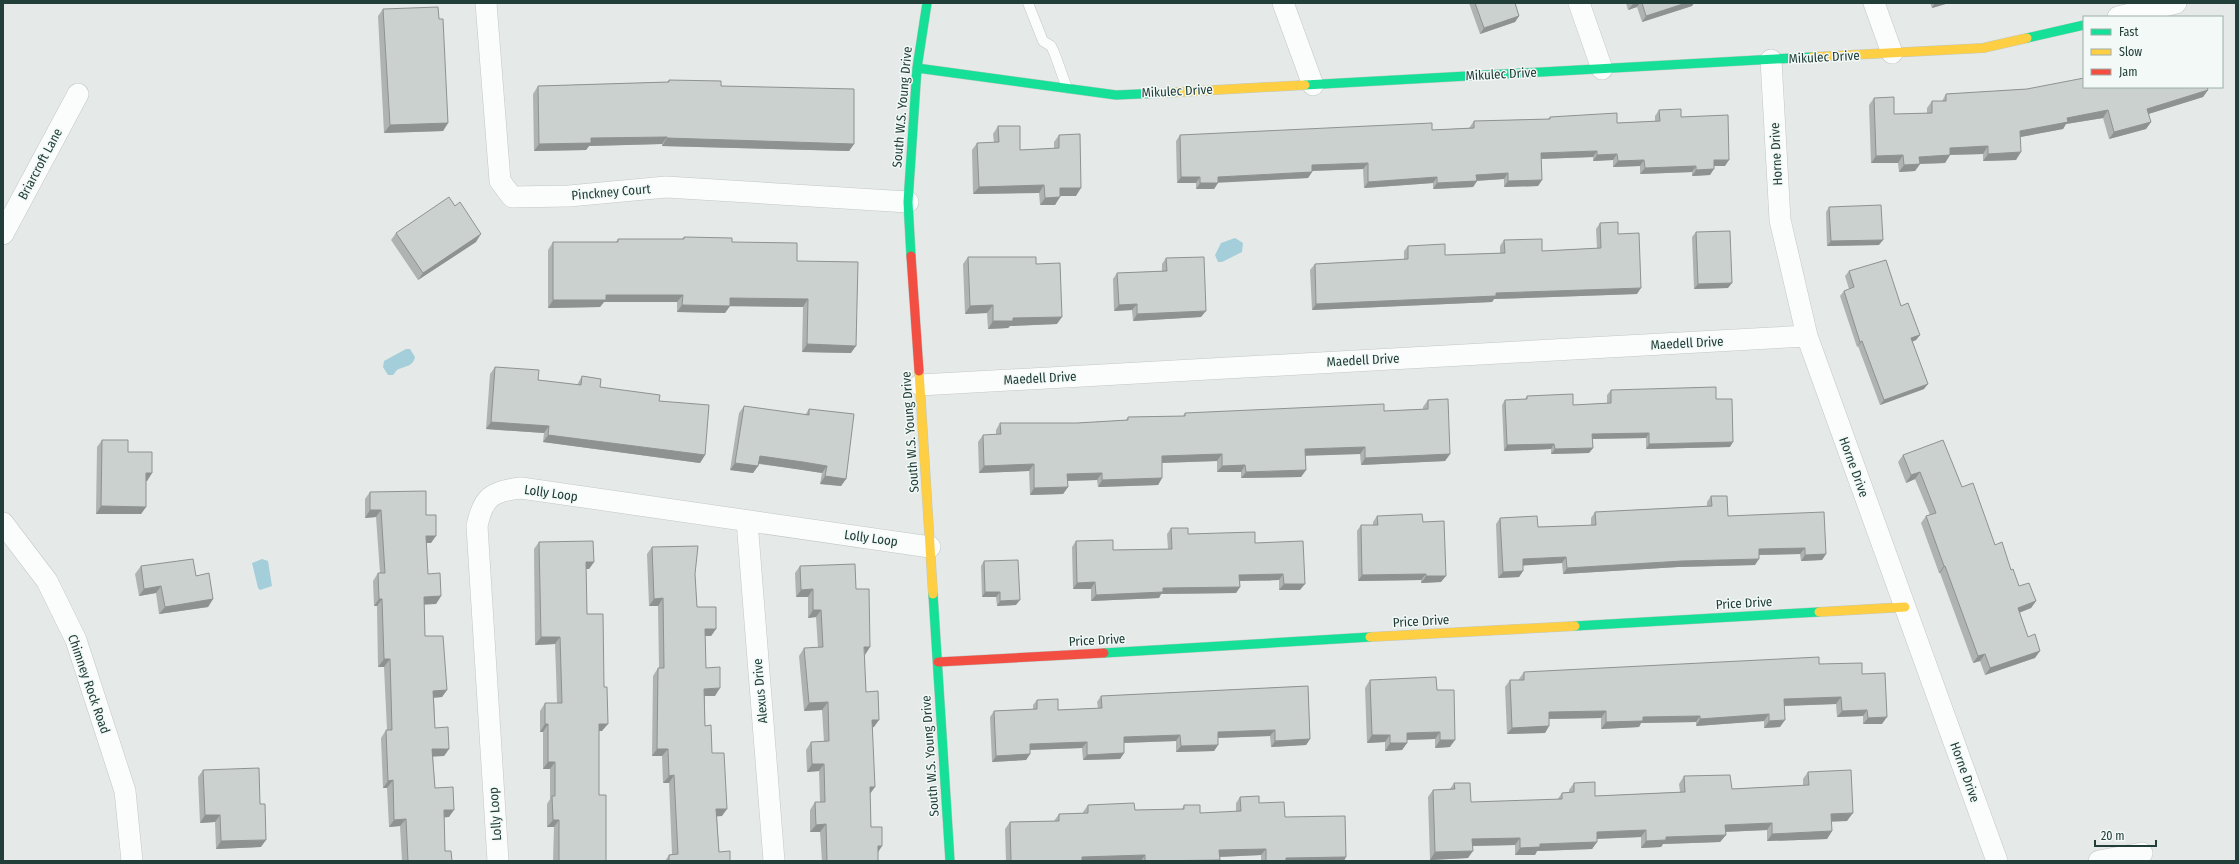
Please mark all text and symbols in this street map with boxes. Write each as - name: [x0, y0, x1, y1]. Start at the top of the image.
- legend: [2083, 16, 2223, 88]
- text: Fast: [2119, 25, 2138, 39]
- text: Slow: [2119, 45, 2142, 59]
- street label: South W.S. Young Drive: [889, 46, 915, 168]
- street label: Mikulec Drive: [1788, 48, 1860, 66]
- street label: Mikulec Drive: [1465, 65, 1537, 83]
- text: Jam: [2119, 65, 2137, 79]
- street label: Mikulec Drive: [1141, 82, 1213, 100]
- street label: Horne Drive: [1767, 122, 1785, 186]
- street label: Briarcroft Lane: [15, 126, 65, 202]
- street label: Pinckney Court: [571, 181, 652, 203]
- street label: Maedell Drive: [1650, 334, 1724, 352]
- street label: Maedell Drive: [1326, 351, 1400, 369]
- street label: Maedell Drive: [1003, 369, 1077, 387]
- street label: South W.S. Young Drive: [898, 371, 922, 493]
- street label: Horne Drive: [1836, 435, 1872, 499]
- street label: Lolly Loop: [523, 482, 579, 504]
- street label: Lolly Loop: [843, 527, 899, 549]
- street label: Price Drive: [1715, 594, 1773, 612]
- street label: Price Drive: [1392, 612, 1450, 630]
- street label: Price Drive: [1068, 631, 1126, 649]
- street label: Chimney Rock Road: [65, 632, 113, 736]
- street label: Alexus Drive: [750, 658, 770, 724]
- street label: South W.S. Young Drive: [918, 695, 942, 817]
- street label: Horne Drive: [1947, 740, 1983, 804]
- street label: Lolly Loop: [486, 786, 504, 841]
- scale bar: [2095, 822, 2156, 848]
- text: 20 m: [2101, 829, 2125, 843]

